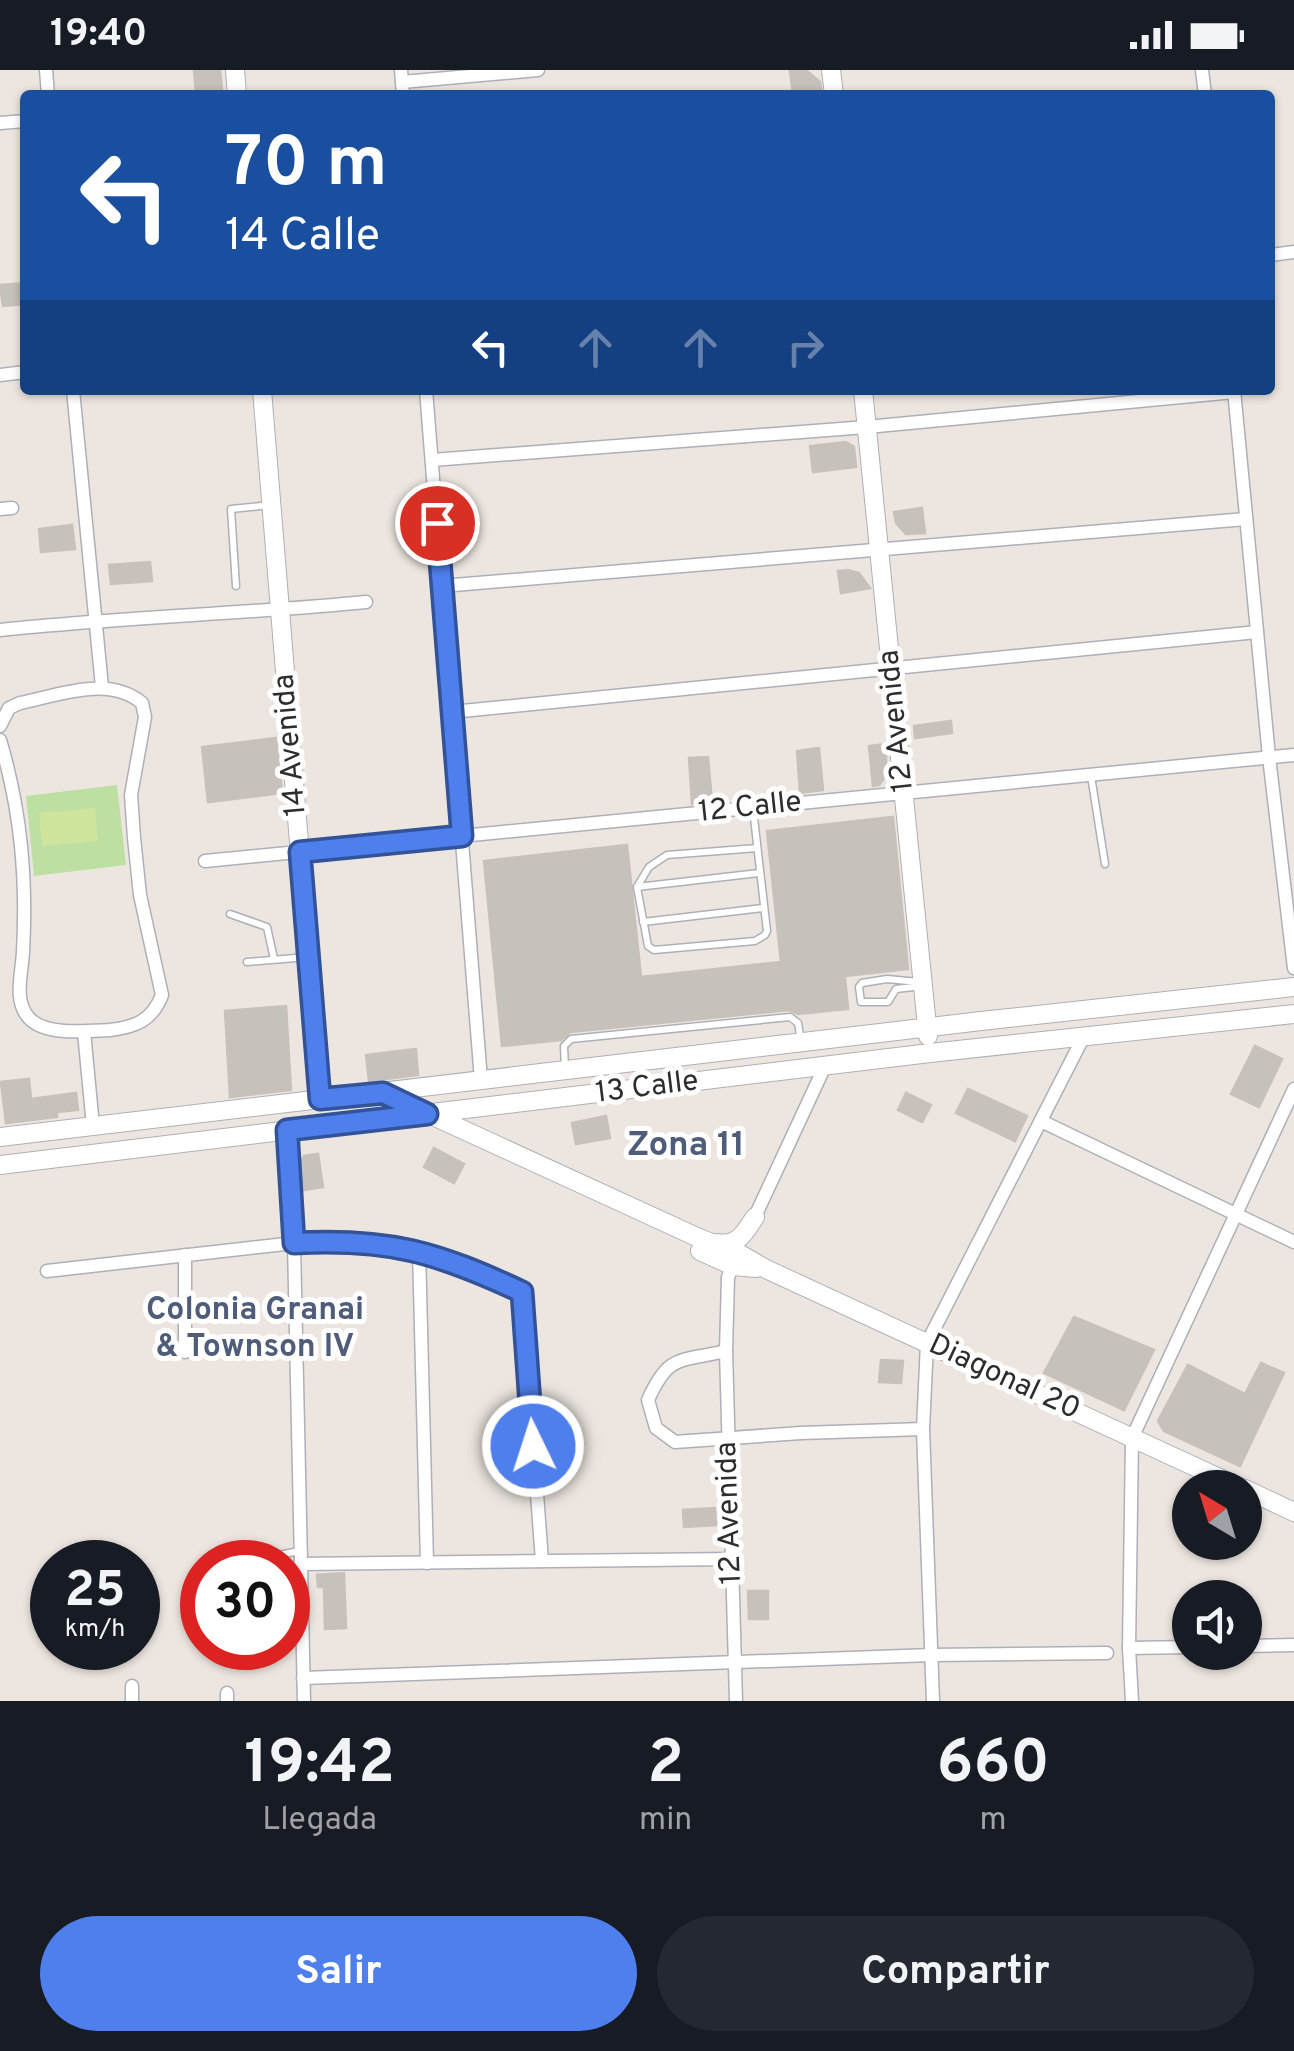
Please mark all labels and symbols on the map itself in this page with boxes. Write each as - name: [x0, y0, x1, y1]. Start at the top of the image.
- pin: [395, 481, 480, 566]
- street label: 12 Avenida: [871, 648, 923, 794]
- street label: 14 Avenida: [266, 672, 316, 818]
- street label: 12 Calle: [697, 784, 803, 832]
- street label: 13 Calle: [593, 1063, 701, 1113]
- district label: Zona 11: [627, 1124, 745, 1168]
- district label: Colonia Granai & Townson IV: [146, 1291, 364, 1368]
- street label: Diagonal 20: [922, 1327, 1086, 1429]
- position arrow: [481, 1394, 585, 1498]
- street label: 12 Avenida: [709, 1441, 751, 1585]
- north arrow: [1172, 1470, 1262, 1560]
- speed limit sign: 30: [180, 1540, 310, 1670]

